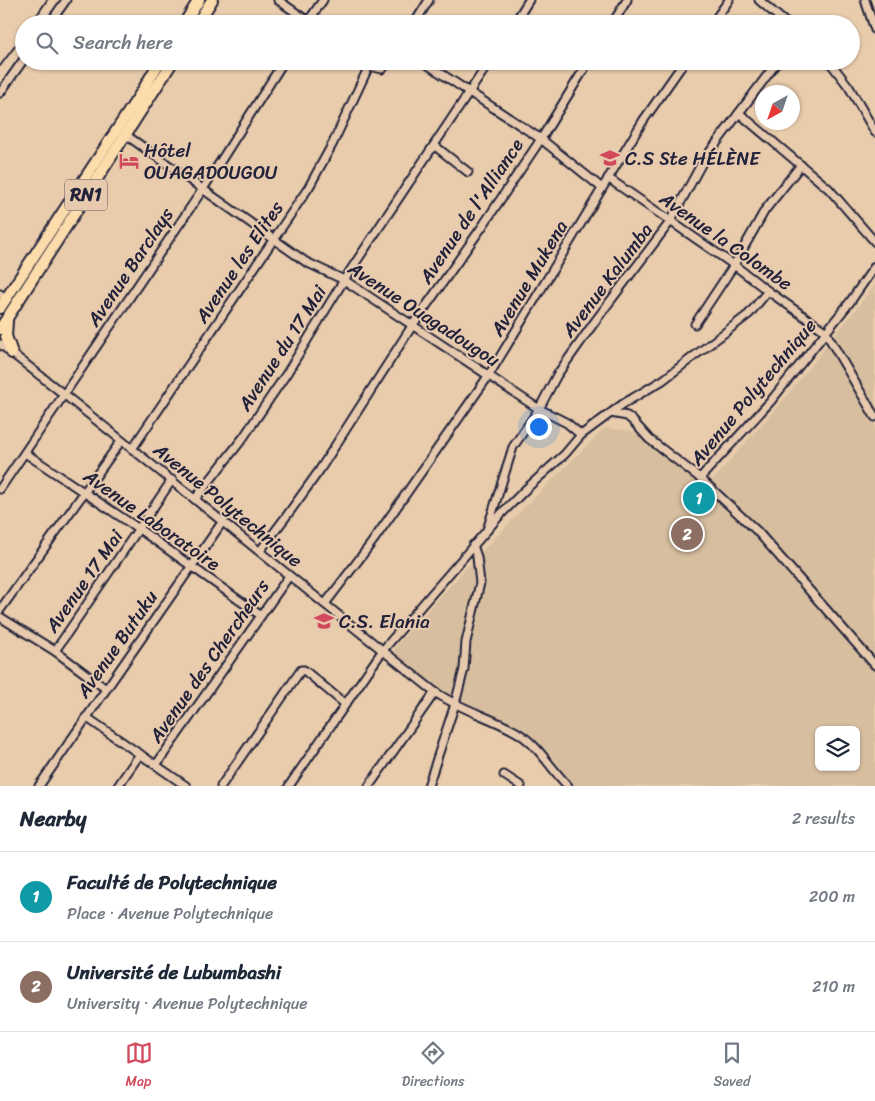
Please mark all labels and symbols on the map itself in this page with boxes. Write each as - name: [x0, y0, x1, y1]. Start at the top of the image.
- north arrow: [755, 85, 800, 130]
- street label: Avenue de l'Alliance: [409, 131, 532, 291]
- place label: Hôtel OUAGADOUGOU: [144, 134, 278, 189]
- place label: C.S Ste HÉLÈNE: [625, 142, 761, 175]
- school or university icon: C.S Ste HÉLÈNE: [599, 147, 621, 169]
- hotel icon: Hôtel OUAGADOUGOU: [118, 150, 140, 172]
- road number: RN1: [65, 180, 107, 210]
- street label: Avenue la Colombe: [652, 182, 800, 299]
- street label: Avenue les Elites: [185, 194, 292, 331]
- street label: Avenue Barclays: [77, 200, 182, 334]
- street label: Avenue Mukena: [481, 213, 577, 343]
- street label: Avenue Kalumba: [552, 215, 662, 345]
- street label: Avenue Ouagadougou: [340, 252, 507, 376]
- street label: Avenue du 17 Mai: [228, 278, 336, 419]
- street label: Avenue Polytechnique: [681, 311, 825, 474]
- your location: [526, 414, 552, 440]
- street label: Avenue Polytechnique: [145, 434, 310, 576]
- street label: Avenue Laboratoire: [76, 460, 227, 580]
- pin: 1: [683, 479, 715, 517]
- pin: 2: [671, 515, 703, 553]
- street label: Avenue 17 Mai: [36, 522, 132, 640]
- street label: Avenue des Chercheurs: [139, 572, 278, 751]
- street label: Avenue Butuku: [67, 583, 167, 706]
- place label: C.S. Elania: [339, 605, 430, 638]
- school or university icon: C.S. Elania: [313, 610, 335, 632]

